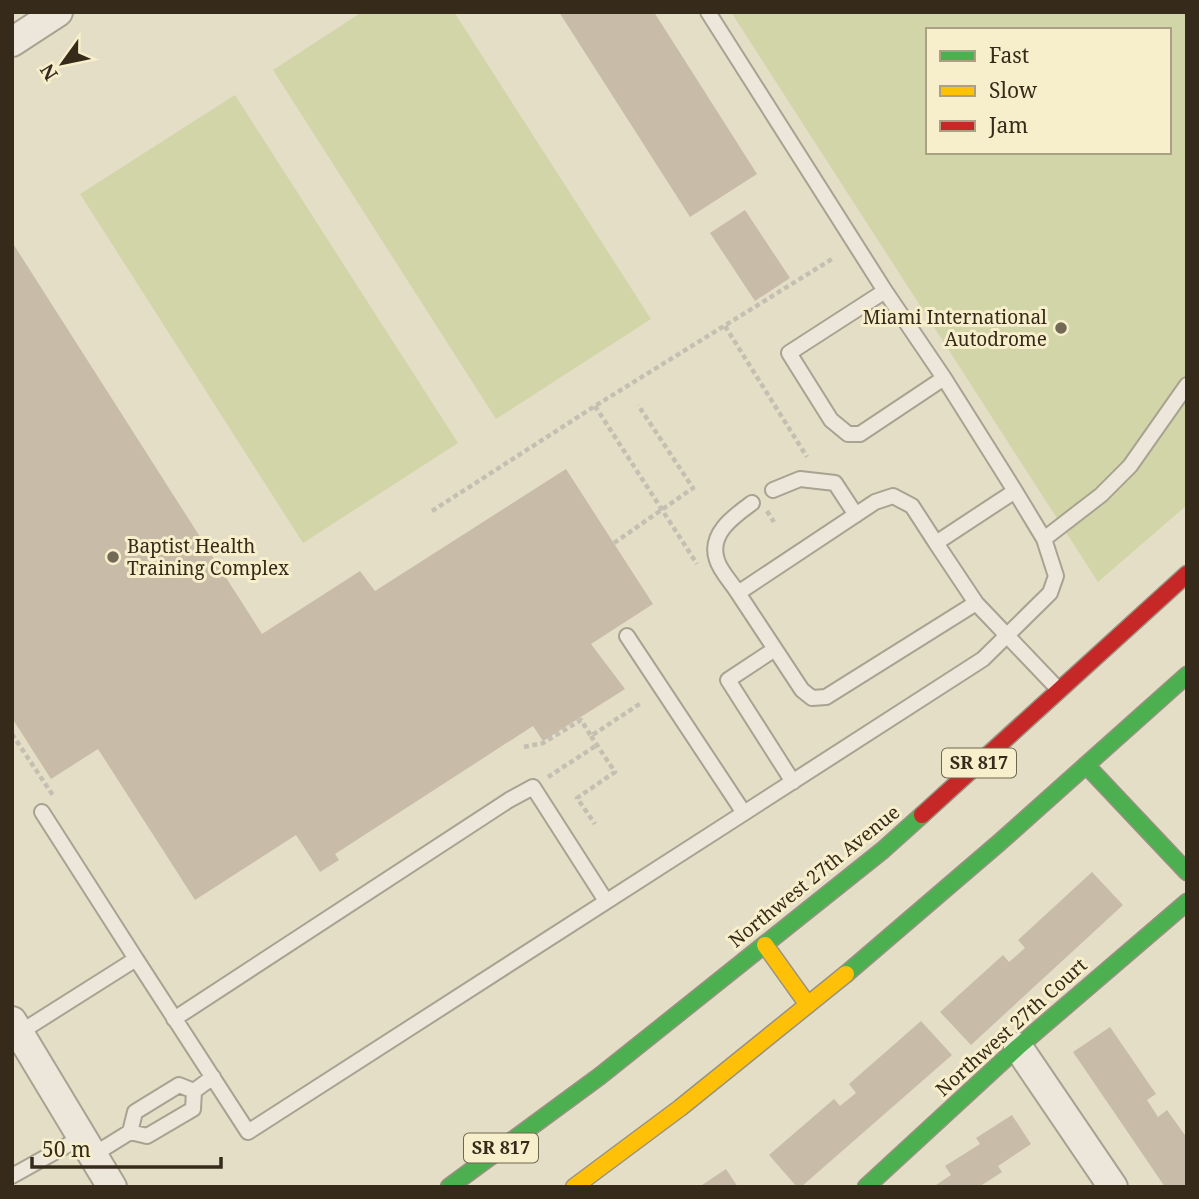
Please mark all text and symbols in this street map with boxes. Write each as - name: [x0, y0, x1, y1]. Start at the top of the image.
- north arrow: [28, 28, 98, 98]
- legend: [926, 28, 1171, 154]
- text: Fast: [989, 41, 1029, 69]
- text: N: [34, 59, 64, 86]
- text: Slow: [989, 76, 1038, 104]
- text: Jam: [988, 111, 1028, 139]
- place label: Miami International Autodrome: [863, 304, 1047, 352]
- marker: Miami International Autodrome: [1053, 320, 1069, 336]
- place label: Baptist Health Training Complex: [127, 533, 289, 581]
- marker: Baptist Health Training Complex: [105, 549, 121, 565]
- road number: SR 817: [942, 748, 1016, 778]
- street label: Northwest 27th Avenue: [723, 799, 905, 953]
- street label: Northwest 27th Court: [930, 952, 1092, 1102]
- scale bar: [32, 1126, 220, 1170]
- road number: SR 817: [464, 1134, 538, 1162]
- text: 50 m: [42, 1135, 91, 1163]

